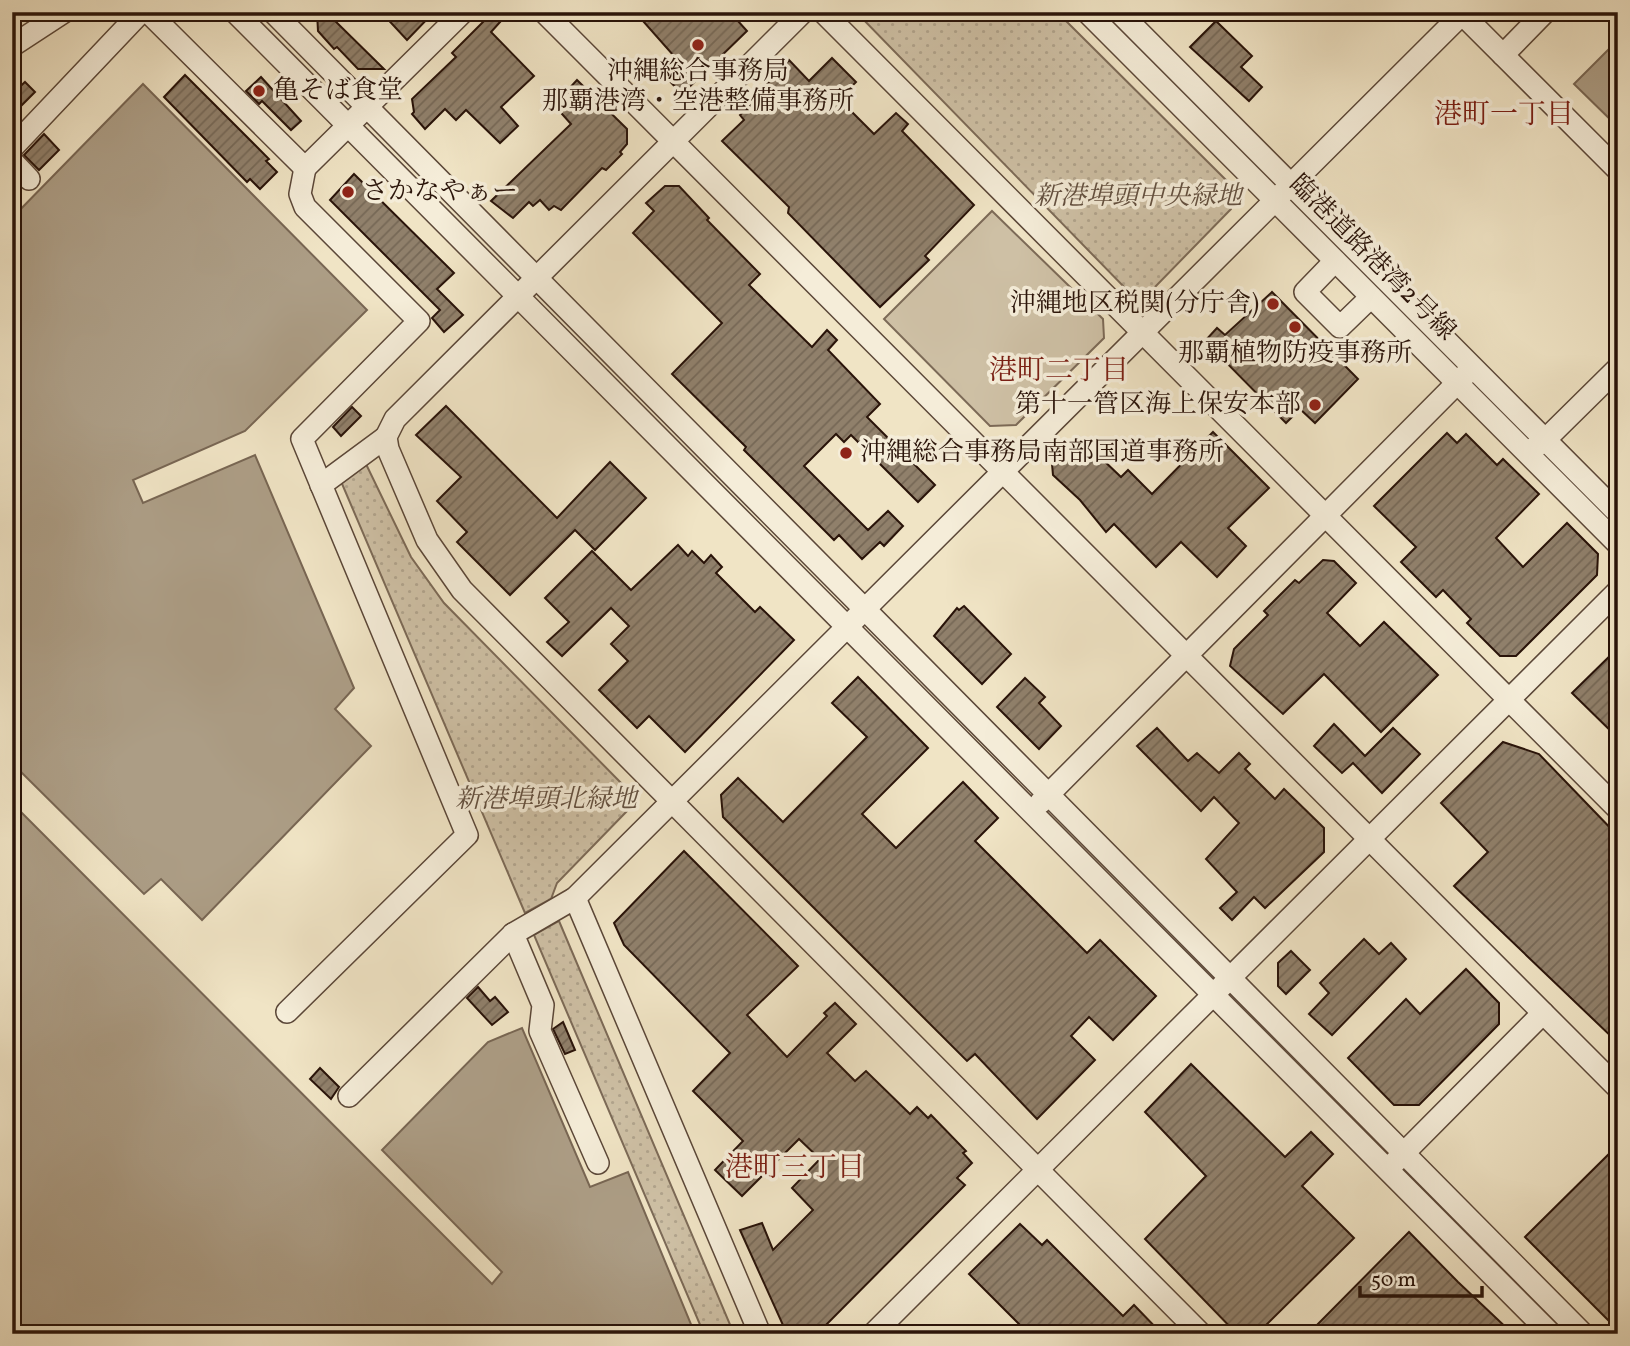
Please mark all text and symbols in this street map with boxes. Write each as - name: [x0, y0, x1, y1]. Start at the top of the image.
- marker: 沖縄総合事務局 那覇港湾・空港整備事務所: [690, 37, 706, 53]
- place label: 沖縄総合事務局 那覇港湾・空港整備事務所: [542, 54, 854, 120]
- place label: 亀そば食堂: [273, 73, 403, 109]
- marker: 亀そば食堂: [251, 83, 267, 99]
- district label: 港町一丁目: [1434, 96, 1574, 135]
- street label: 臨港道路港湾2号線: [1281, 167, 1463, 349]
- place label: さかなやぁー: [362, 174, 518, 210]
- park label: 新港埠頭中央緑地: [1034, 179, 1245, 215]
- marker: さかなやぁー: [340, 184, 356, 200]
- place label: 沖縄地区税関(分庁舎): [1010, 286, 1259, 322]
- marker: 沖縄地区税関(分庁舎): [1265, 296, 1281, 312]
- marker: 那覇植物防疫事務所: [1287, 319, 1303, 335]
- place label: 那覇植物防疫事務所: [1178, 336, 1412, 372]
- district label: 港町二丁目: [989, 352, 1129, 391]
- place label: 第十一管区海上保安本部: [1015, 387, 1301, 423]
- marker: 第十一管区海上保安本部: [1307, 397, 1323, 413]
- place label: 沖縄総合事務局南部国道事務所: [860, 435, 1224, 471]
- marker: 沖縄総合事務局南部国道事務所: [838, 445, 854, 461]
- park label: 新港埠頭北緑地: [455, 782, 640, 818]
- district label: 港町三丁目: [725, 1149, 865, 1188]
- scale bar: [1360, 1255, 1483, 1299]
- text: 50 m: [1371, 1266, 1416, 1295]

